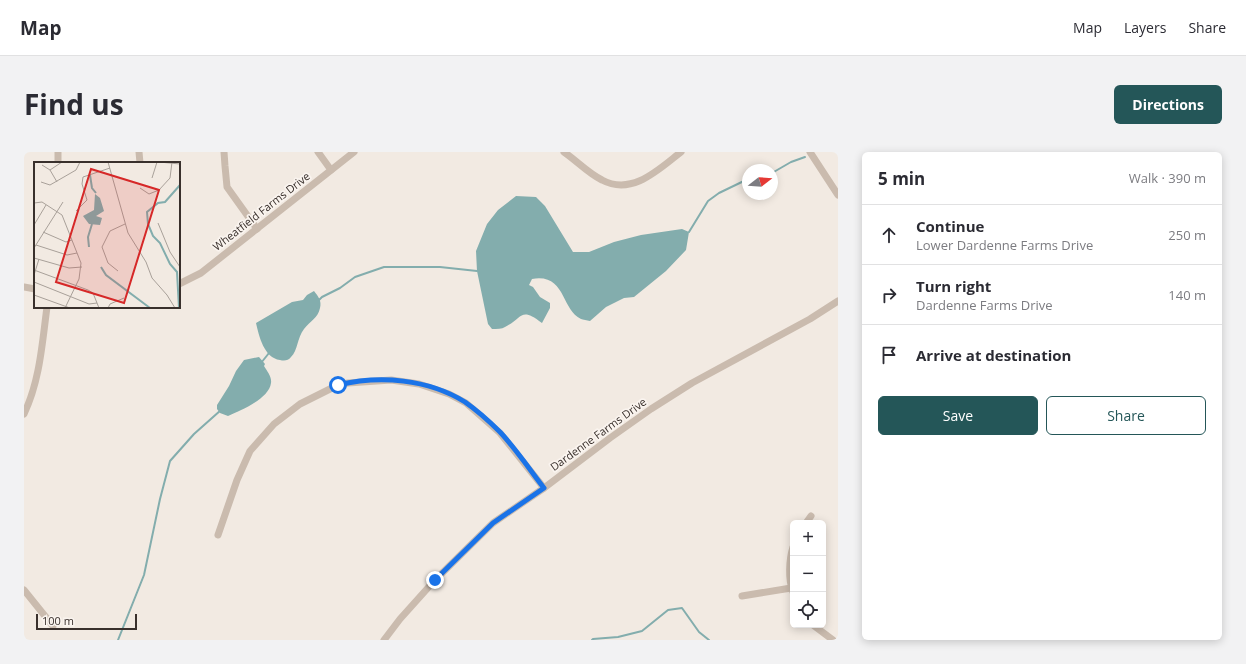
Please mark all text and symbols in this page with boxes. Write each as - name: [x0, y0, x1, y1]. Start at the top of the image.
- text: Map: [20, 15, 61, 41]
- text: Map: [1073, 18, 1102, 37]
- text: Layers: [1124, 18, 1166, 37]
- text: Share: [1188, 18, 1226, 37]
- text: Find us: [24, 85, 124, 123]
- button: Directions: [1114, 85, 1222, 124]
- inset map: [34, 162, 180, 308]
- north arrow: [742, 164, 778, 200]
- text: 5 min: [878, 167, 925, 190]
- street label: Wheatfield Farms Drive: [209, 168, 313, 254]
- text: Walk · 390 m: [1129, 169, 1206, 187]
- text: Continue: [916, 216, 984, 236]
- icon: ahead: [878, 224, 900, 246]
- text: 250 m: [1168, 226, 1206, 244]
- text: Lower Dardenne Farms Drive: [916, 236, 1093, 254]
- text: Turn right: [916, 276, 991, 296]
- icon: right: [878, 284, 900, 306]
- text: 140 m: [1168, 286, 1206, 304]
- text: Dardenne Farms Drive: [916, 296, 1053, 314]
- icon: arrive: [878, 344, 900, 366]
- text: Arrive at destination: [916, 345, 1071, 365]
- route start: [329, 376, 347, 394]
- street label: Dardenne Farms Drive: [547, 394, 649, 474]
- button: Save: [878, 396, 1038, 435]
- button: Share: [1046, 396, 1206, 435]
- map controls: [790, 520, 826, 628]
- button: +: [790, 520, 826, 556]
- button: −: [790, 556, 826, 592]
- route end: [426, 571, 444, 589]
- button: locate: [790, 592, 826, 628]
- scale bar: [36, 612, 137, 631]
- text: 100 m: [42, 613, 74, 628]

